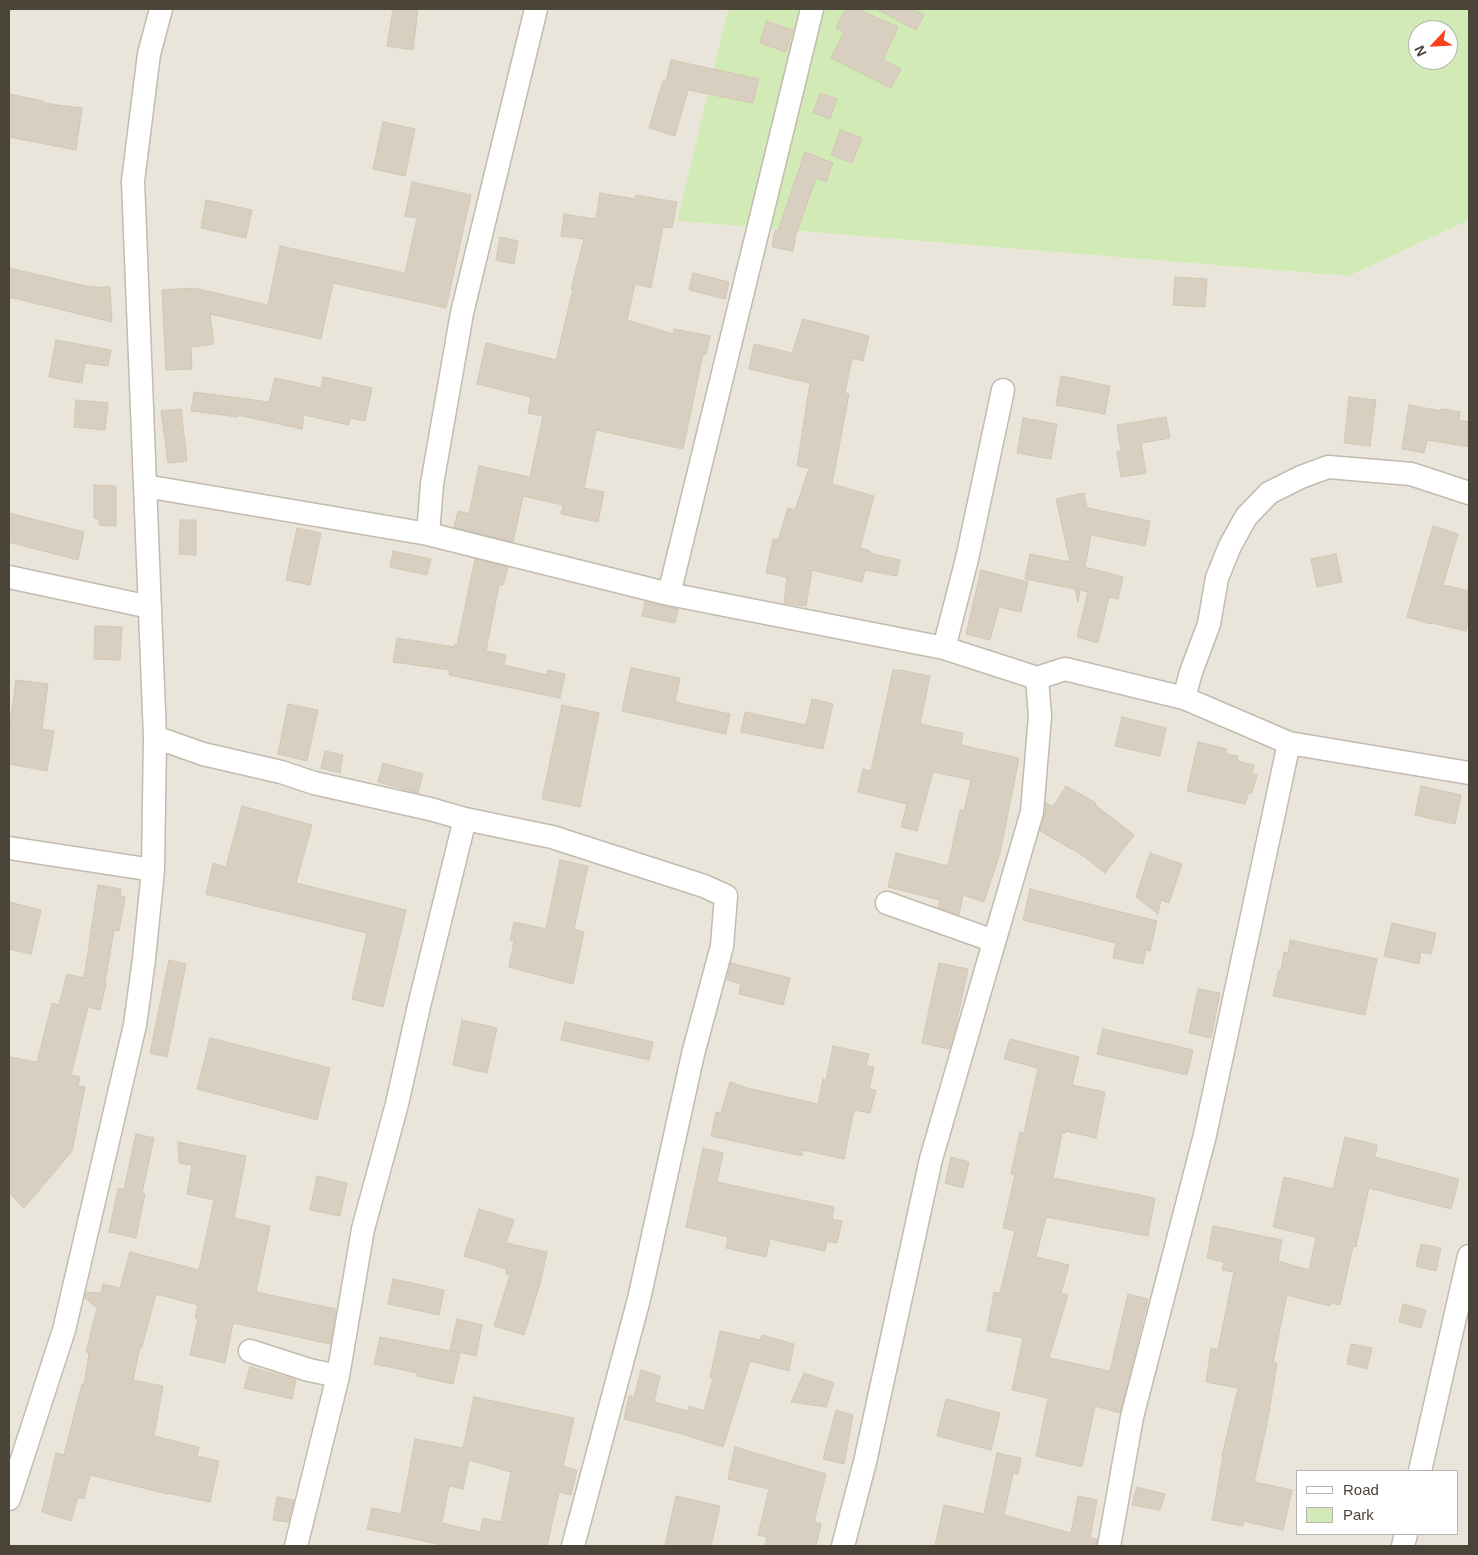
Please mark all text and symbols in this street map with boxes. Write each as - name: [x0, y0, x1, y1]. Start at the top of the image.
- north arrow: [1408, 20, 1458, 70]
- text: N: [1411, 43, 1430, 59]
- legend: [1296, 1470, 1458, 1535]
- text: Road: [1343, 1481, 1379, 1498]
- text: Park: [1343, 1506, 1374, 1523]

